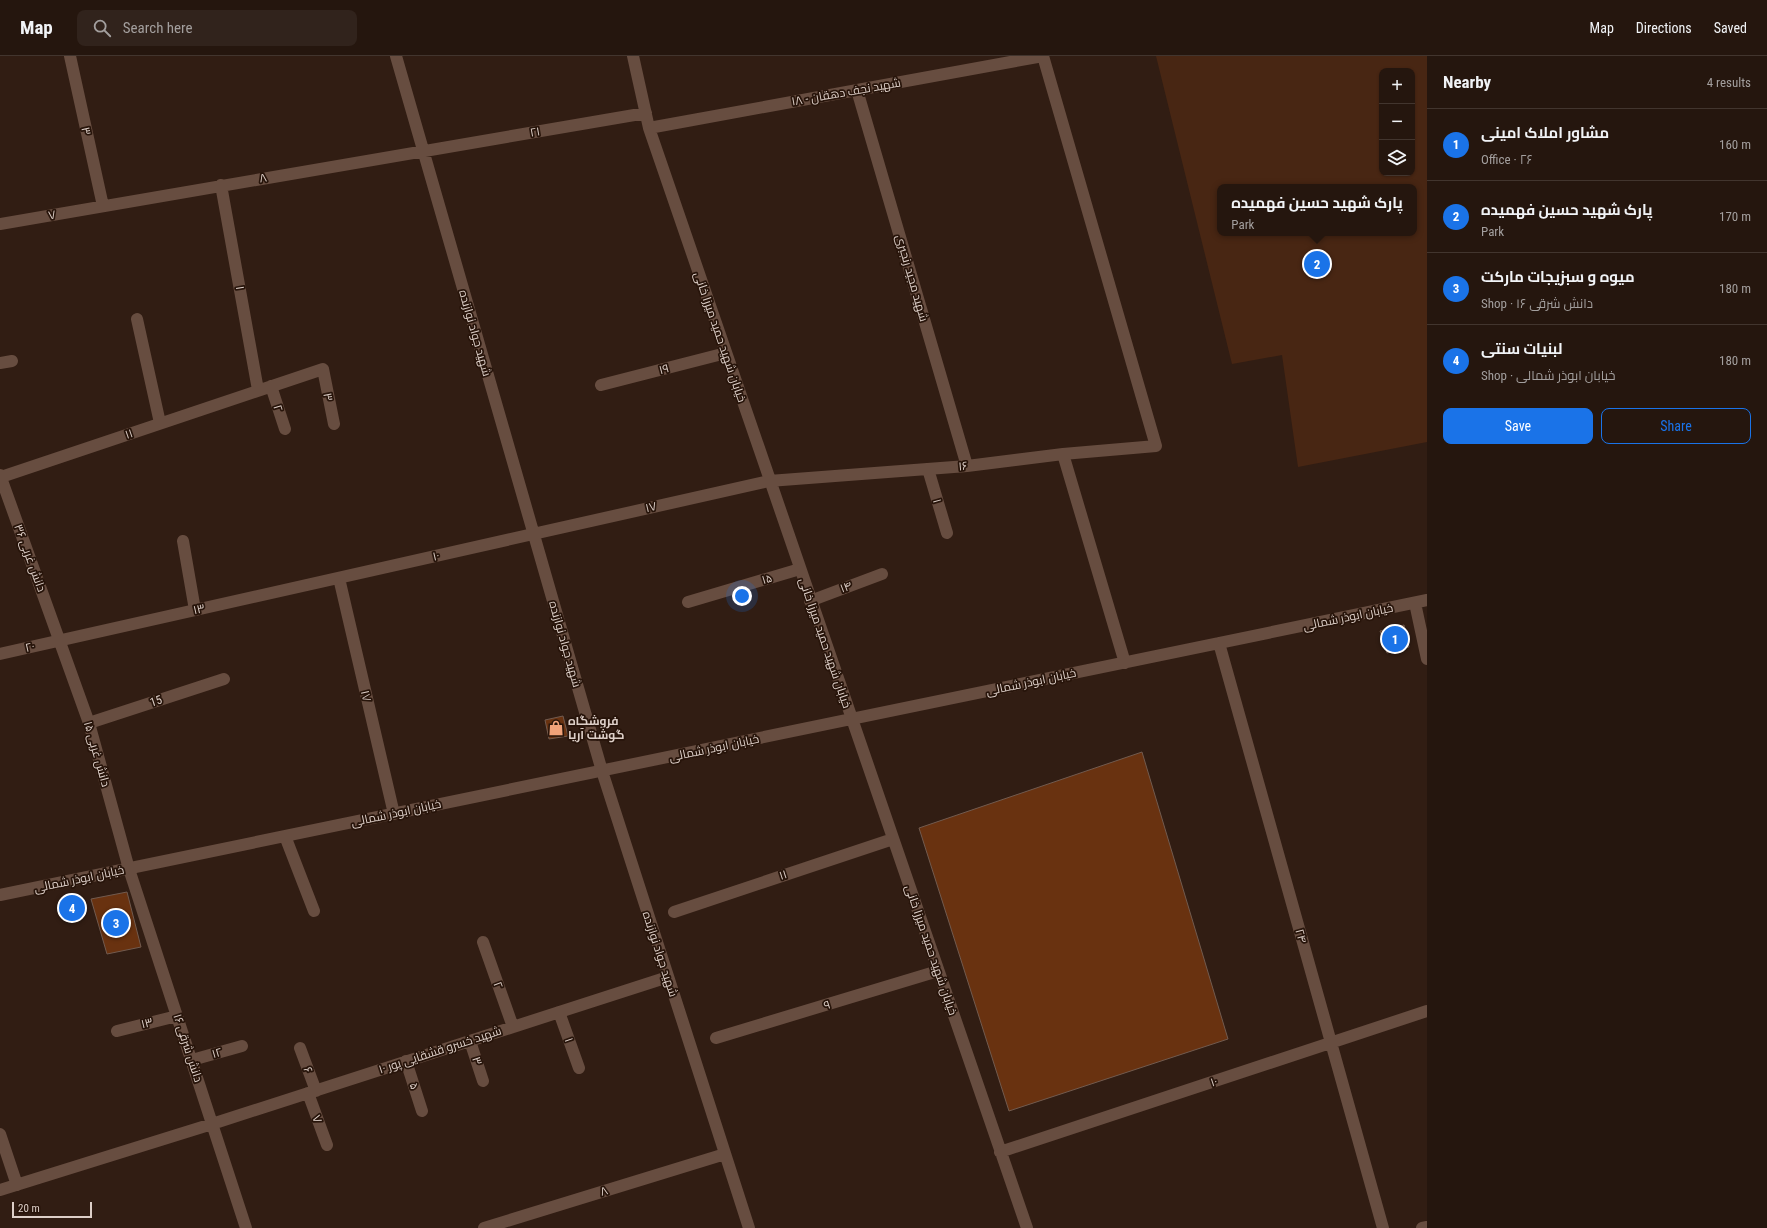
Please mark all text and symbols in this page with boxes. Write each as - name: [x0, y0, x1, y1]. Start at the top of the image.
- search box: [77, 10, 357, 46]
- text: Map: [20, 16, 53, 39]
- icon: search: [91, 17, 113, 39]
- text: Search here: [123, 19, 193, 37]
- text: Map: [1590, 20, 1614, 36]
- text: Directions: [1636, 20, 1692, 36]
- text: Saved: [1714, 20, 1747, 36]
- map controls: [1379, 68, 1415, 176]
- button: +: [1379, 68, 1415, 104]
- text: Nearby: [1443, 72, 1491, 92]
- street label: شهید نجف دهقان - ۱۸: [790, 75, 902, 108]
- text: 4 results: [1707, 75, 1751, 90]
- button: −: [1379, 104, 1415, 140]
- street label: ۲۱: [529, 124, 541, 140]
- text: مشاور املاک امینی: [1481, 124, 1609, 142]
- street label: ۳: [78, 125, 94, 137]
- text: 1: [1453, 137, 1459, 152]
- text: 160 m: [1719, 137, 1751, 152]
- button: layers: [1379, 140, 1415, 176]
- text: Office · ۲۶: [1481, 152, 1533, 167]
- street label: ۸: [258, 170, 268, 186]
- popup: [1217, 184, 1417, 236]
- text: پارک شهید حسین فهمیده: [1231, 194, 1403, 212]
- text: پارک شهید حسین فهمیده: [1481, 201, 1652, 219]
- street label: ۷: [47, 207, 57, 223]
- text: 2: [1453, 209, 1459, 224]
- text: 170 m: [1719, 209, 1751, 224]
- text: Park: [1231, 217, 1254, 232]
- text: Park: [1481, 224, 1504, 239]
- street label: شهید مجید رنجبری: [893, 233, 931, 323]
- pin: 2: [1304, 249, 1330, 279]
- text: میوه و سبزیجات مارکت: [1481, 268, 1635, 286]
- street label: خیابان شهید حمید میرزا خانی: [691, 270, 749, 404]
- text: 3: [1453, 281, 1459, 296]
- text: 180 m: [1719, 281, 1751, 296]
- street label: ۱: [233, 285, 247, 291]
- street label: شهید جواد نوازنده: [456, 288, 494, 378]
- text: Shop · دانش شرقی ۱۶: [1481, 296, 1593, 311]
- text: لبنیات سنتی: [1481, 340, 1562, 358]
- text: 4: [1453, 353, 1459, 368]
- text: 180 m: [1719, 353, 1751, 368]
- street label: ۱۹: [657, 361, 671, 377]
- text: Shop · خیابان ابوذر شمالی: [1481, 368, 1616, 383]
- street label: ۳: [320, 392, 336, 402]
- street label: ۲: [270, 403, 286, 413]
- button: Save: [1443, 408, 1593, 444]
- button: Share: [1601, 408, 1751, 444]
- street label: ۱۱: [123, 426, 135, 442]
- street label: ۱۶: [958, 459, 968, 473]
- street label: ۱: [930, 497, 944, 505]
- street label: ۱۷: [644, 499, 659, 515]
- street label: دانش غربی ۳۶: [11, 522, 49, 594]
- street label: ۱۰: [431, 548, 441, 564]
- street label: ۱۵: [760, 571, 774, 587]
- street label: خیابان شهید حمید میرزا خانی: [796, 576, 854, 710]
- street label: ۱۴: [838, 578, 854, 596]
- your location: [732, 586, 752, 606]
- street label: شهید جواد نوازنده: [546, 599, 584, 689]
- street label: ۱۳: [192, 601, 206, 617]
- street label: خیابان ابوذر شمالی: [1302, 601, 1394, 633]
- pin: 1: [1382, 624, 1408, 654]
- street label: ۲۰: [24, 639, 36, 655]
- street label: خیابان ابوذر شمالی: [985, 666, 1077, 698]
- street label: ۱۷: [358, 689, 374, 704]
- street label: 15: [148, 692, 164, 709]
- place label: فروشگاه گوشت آریا: [568, 714, 624, 743]
- shop icon: فروشگاه گوشت آریا: [547, 719, 565, 737]
- street label: دانش غربی ۱۵: [81, 720, 113, 789]
- street label: خیابان ابوذر شمالی: [668, 732, 760, 764]
- street label: خیابان ابوذر شمالی: [350, 797, 442, 829]
- street label: خیابان ابوذر شمالی: [33, 863, 125, 895]
- street label: ۱۱: [777, 867, 789, 883]
- street label: خیابان شهید حمید میرزا خانی: [902, 883, 960, 1017]
- pin: 4: [59, 893, 85, 923]
- pin: 3: [103, 908, 129, 938]
- street label: شهید جواد نوازنده: [640, 909, 680, 999]
- street label: ۲۴: [1292, 927, 1310, 945]
- street label: ۲: [490, 980, 506, 990]
- street label: ۹: [822, 997, 832, 1013]
- street label: دانش شرقی ۱۶: [170, 1012, 206, 1084]
- street label: ۱۳: [140, 1015, 154, 1031]
- street label: شهید خسرو قشقایی پور ۱۰: [377, 1023, 504, 1078]
- street label: ۱: [562, 1036, 576, 1044]
- street label: ۱۲: [210, 1045, 224, 1061]
- street label: ۳: [469, 1055, 485, 1067]
- street label: ۶: [300, 1065, 316, 1075]
- street label: ۱۰: [1209, 1074, 1219, 1090]
- street label: ۵: [406, 1081, 422, 1091]
- street label: ۷: [309, 1113, 325, 1125]
- street label: ۸: [598, 1183, 610, 1199]
- scale bar: [12, 1200, 92, 1219]
- text: 20 m: [18, 1202, 40, 1215]

